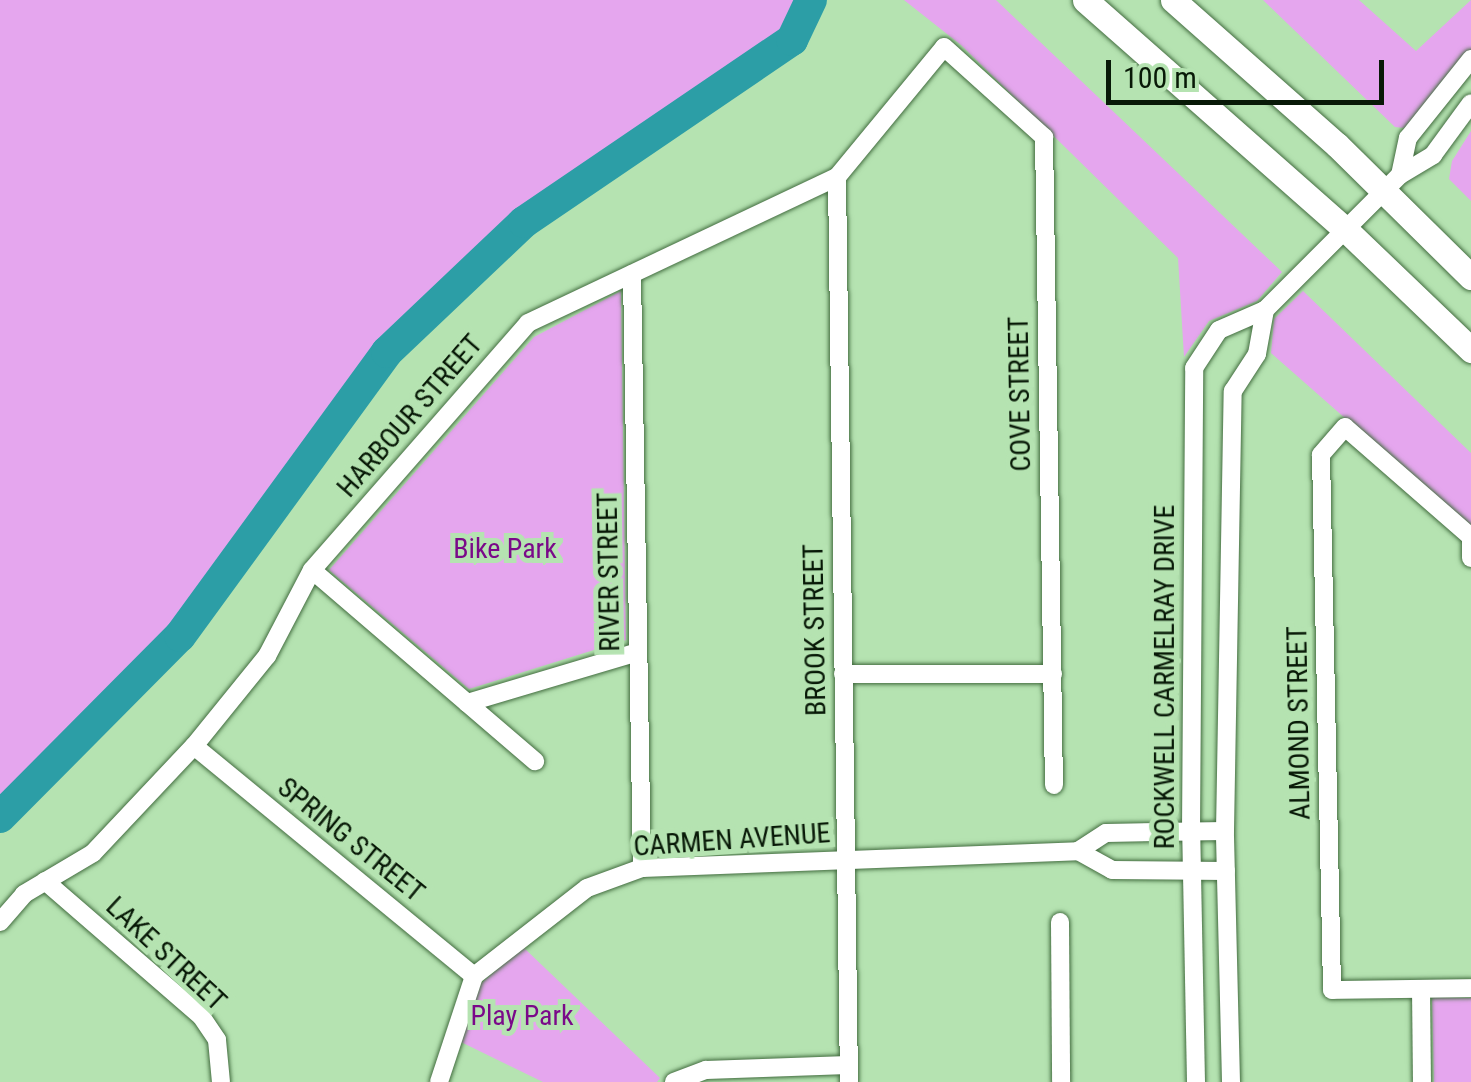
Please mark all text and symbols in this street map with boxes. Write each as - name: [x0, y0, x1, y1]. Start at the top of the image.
- scale bar: [1111, 40, 1388, 102]
- text: 100 m: [1123, 60, 1197, 95]
- street label: COVE STREET: [1002, 316, 1038, 472]
- street label: HARBOUR STREET: [330, 328, 490, 504]
- street label: RIVER STREET: [591, 492, 627, 652]
- street label: ROCKWELL CARMELRAY DRIVE: [1148, 505, 1182, 849]
- park label: Bike Park: [453, 532, 557, 566]
- street label: BROOK STREET: [797, 544, 833, 716]
- street label: ALMOND STREET: [1281, 626, 1317, 820]
- street label: SPRING STREET: [271, 771, 431, 909]
- street label: CARMEN AVENUE: [632, 816, 832, 864]
- street label: LAKE STREET: [99, 890, 233, 1018]
- park label: Play Park: [470, 999, 574, 1033]

